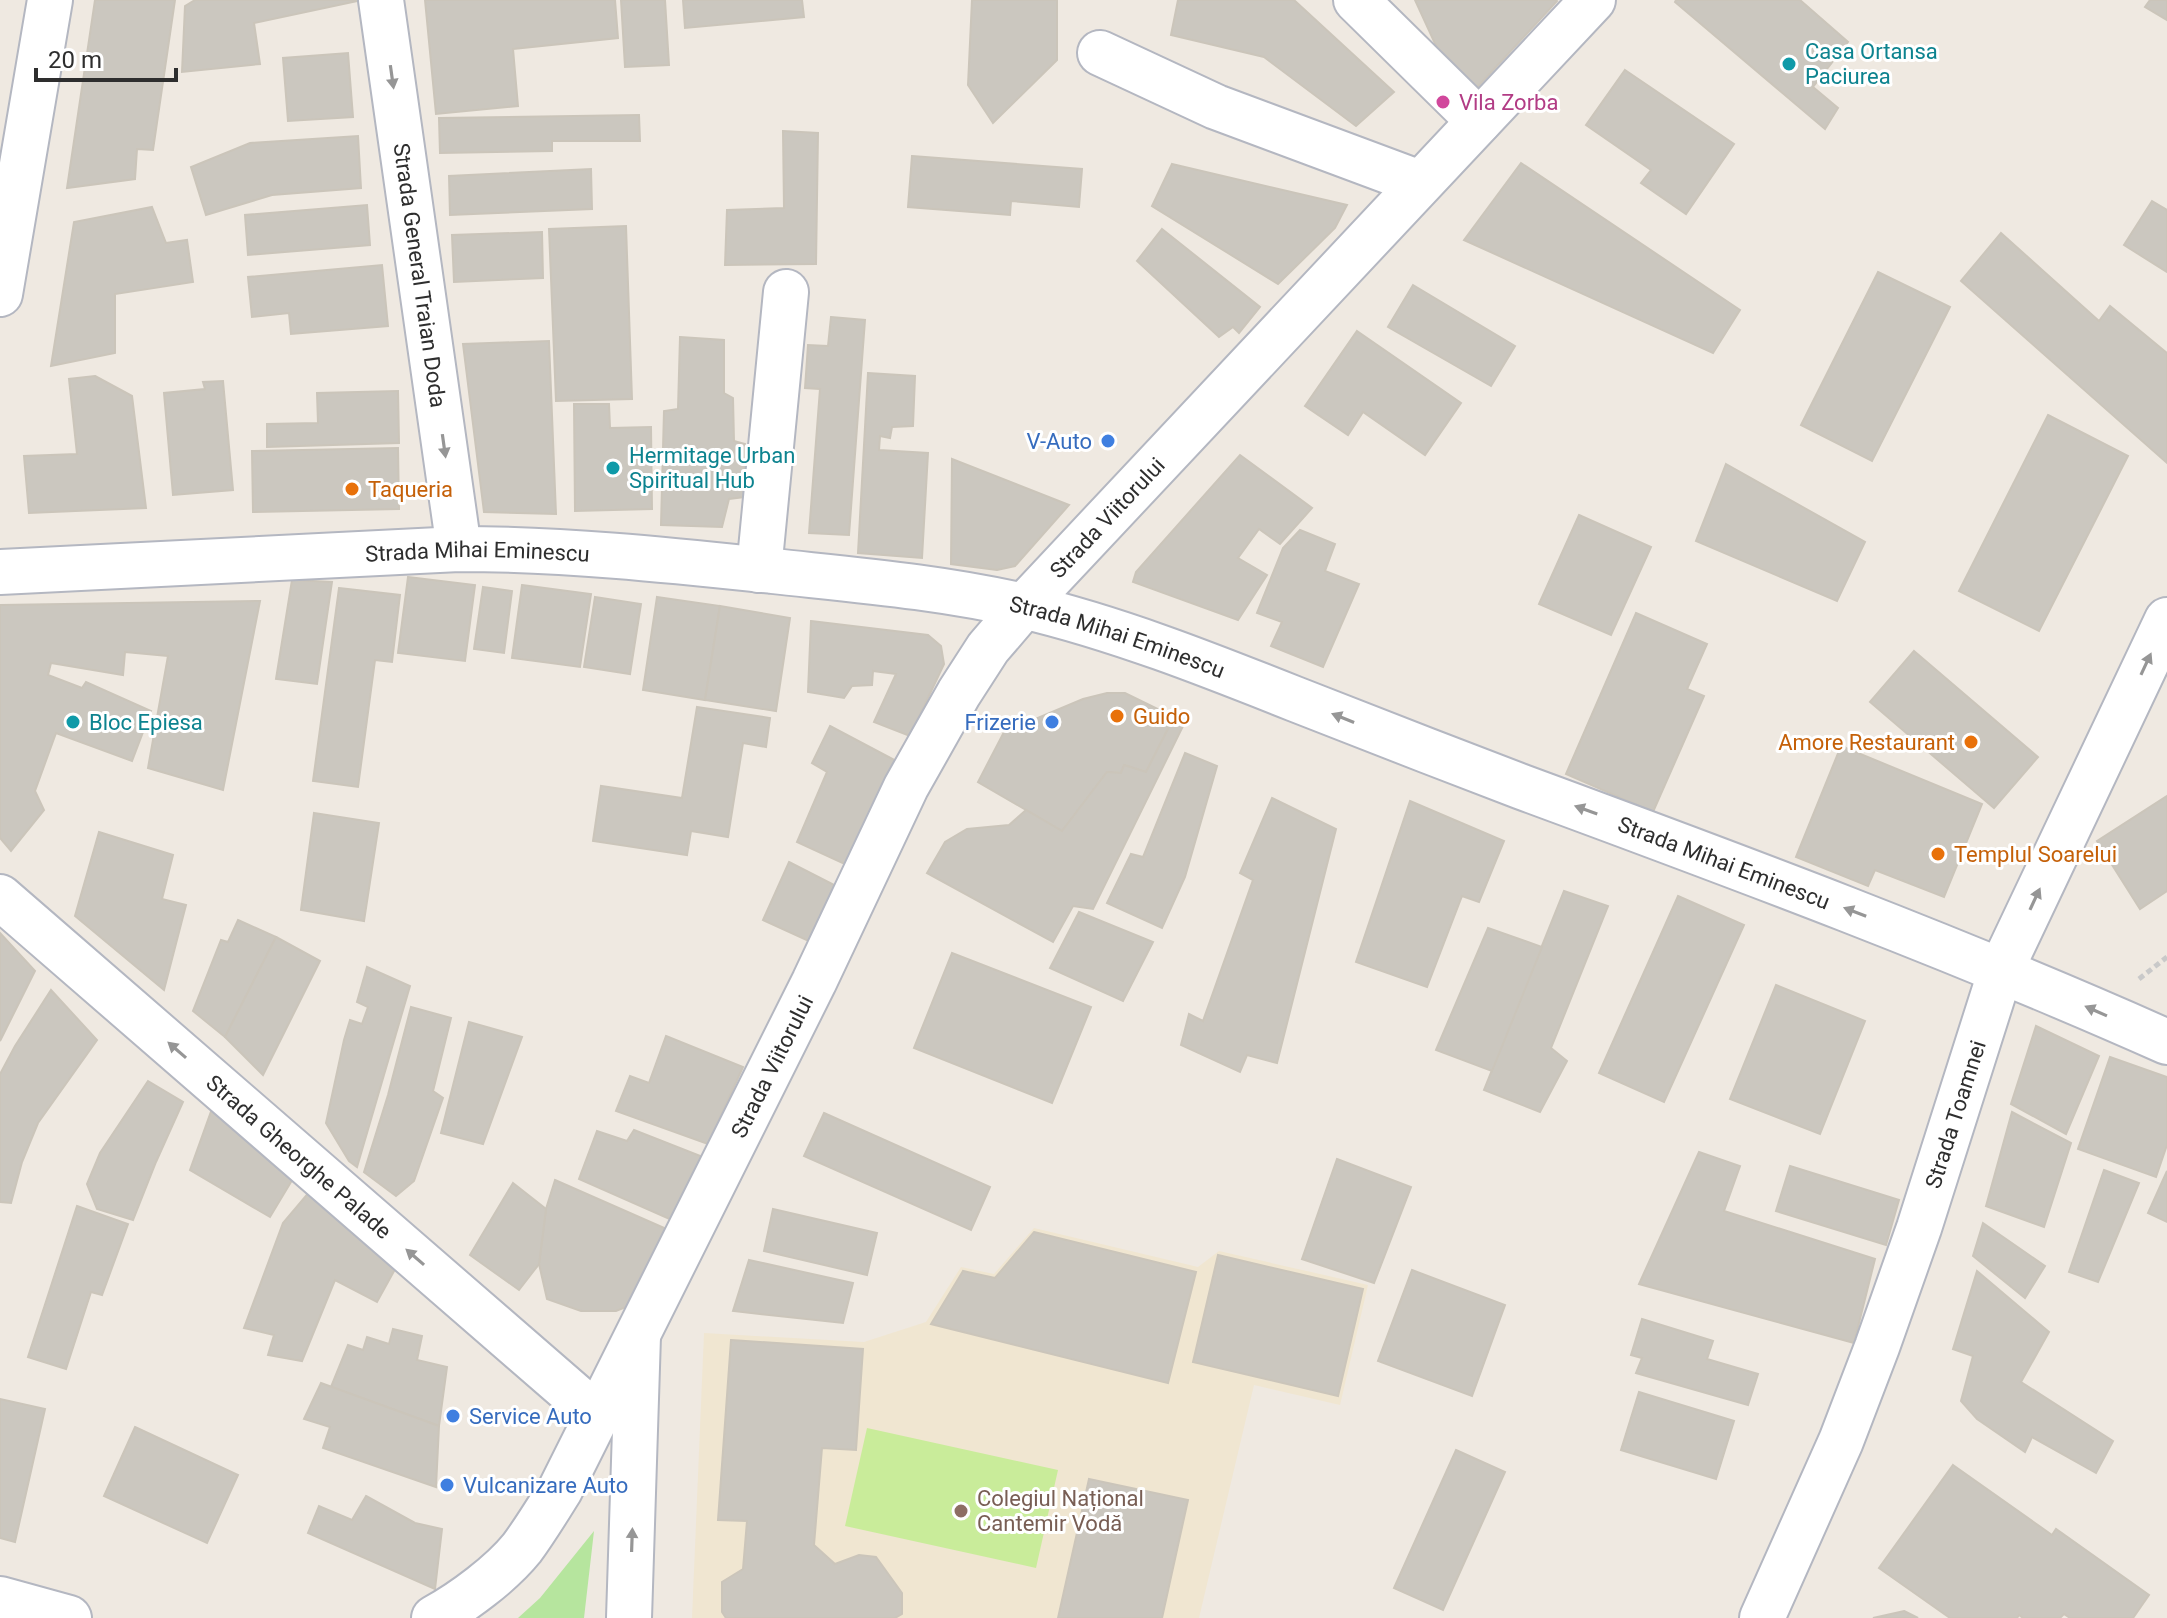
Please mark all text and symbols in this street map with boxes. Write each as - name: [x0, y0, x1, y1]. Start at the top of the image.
- scale bar: [36, 32, 176, 82]
- place label: Casa Ortansa Paciurea: [1805, 39, 1938, 89]
- text: 20 m: [48, 46, 102, 74]
- marker: Casa Ortansa Paciurea: [1780, 55, 1798, 73]
- one-way arrow: [386, 65, 399, 90]
- place label: Vila Zorba: [1459, 90, 1558, 115]
- marker: Vila Zorba: [1434, 93, 1452, 111]
- street label: Strada General Traian Doda: [388, 142, 451, 409]
- place label: V-Auto: [1026, 429, 1092, 454]
- marker: V-Auto: [1099, 432, 1117, 450]
- one-way arrow: [438, 433, 451, 458]
- place label: Hermitage Urban Spiritual Hub: [629, 443, 795, 493]
- street label: Strada Viitorului: [1045, 453, 1170, 583]
- marker: Hermitage Urban Spiritual Hub: [604, 459, 622, 477]
- place label: Taqueria: [368, 477, 453, 502]
- marker: Taqueria: [343, 480, 361, 498]
- street label: Strada Mihai Eminescu: [365, 537, 590, 567]
- street label: Strada Mihai Eminescu: [1007, 591, 1228, 683]
- one-way arrow: [2139, 653, 2153, 676]
- place label: Guido: [1133, 704, 1190, 729]
- marker: Guido: [1108, 707, 1126, 725]
- place label: Bloc Epiesa: [89, 710, 203, 735]
- place label: Frizerie: [964, 710, 1036, 735]
- one-way arrow: [1331, 711, 1355, 724]
- marker: Bloc Epiesa: [64, 713, 82, 731]
- marker: Frizerie: [1043, 713, 1061, 731]
- place label: Amore Restaurant: [1778, 730, 1955, 755]
- marker: Amore Restaurant: [1962, 733, 1980, 751]
- one-way arrow: [1574, 803, 1598, 816]
- street label: Strada Mihai Eminescu: [1614, 812, 1833, 915]
- place label: Templul Soarelui: [1954, 842, 2117, 867]
- marker: Templul Soarelui: [1929, 845, 1947, 863]
- one-way arrow: [2028, 888, 2042, 911]
- one-way arrow: [1843, 905, 1867, 918]
- street label: Strada Viitorului: [726, 991, 818, 1142]
- one-way arrow: [2084, 1004, 2108, 1017]
- street label: Strada Toamnei: [1920, 1037, 1991, 1191]
- one-way arrow: [167, 1042, 187, 1059]
- street label: Strada Gheorghe Palade: [201, 1070, 396, 1244]
- one-way arrow: [406, 1249, 426, 1266]
- place label: Service Auto: [469, 1404, 592, 1429]
- marker: Service Auto: [444, 1407, 462, 1425]
- place label: Vulcanizare Auto: [463, 1473, 628, 1498]
- marker: Vulcanizare Auto: [438, 1476, 456, 1494]
- place label: Colegiul Național Cantemir Vodă: [977, 1486, 1144, 1536]
- marker: Colegiul Național Cantemir Vodă: [952, 1502, 970, 1520]
- one-way arrow: [625, 1527, 638, 1552]

